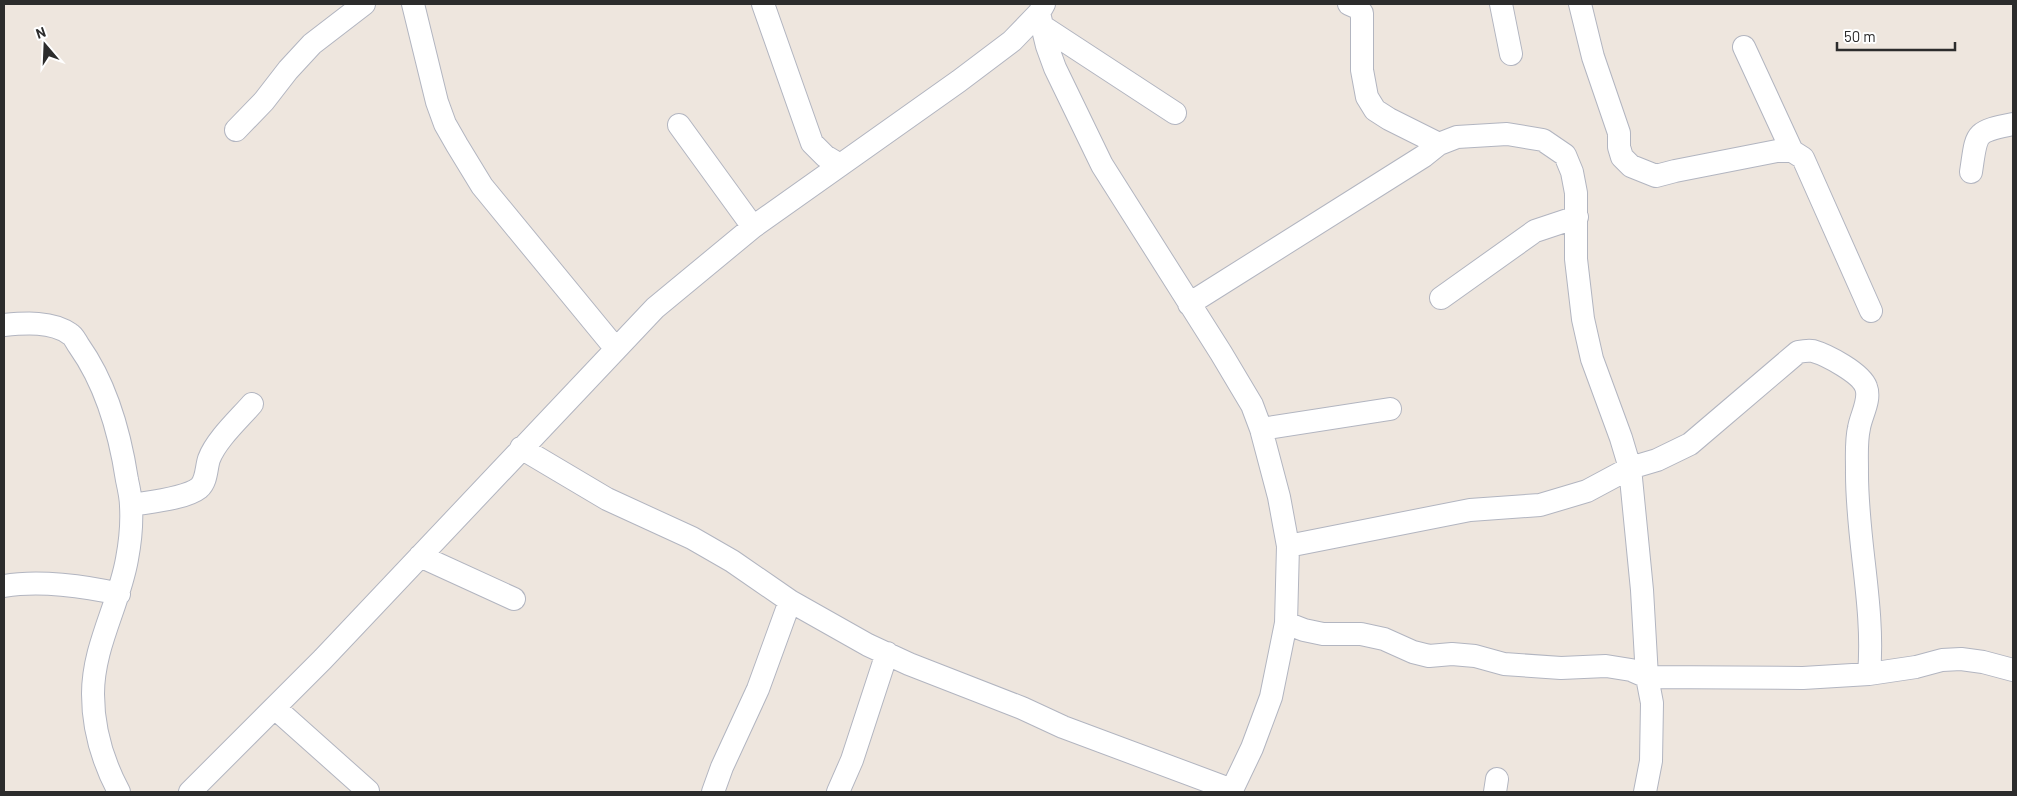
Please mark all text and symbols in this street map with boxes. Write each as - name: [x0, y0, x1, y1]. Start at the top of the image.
- north arrow: [20, 20, 70, 70]
- scale bar: [1837, 20, 1954, 52]
- text: N: [33, 23, 48, 42]
- text: 50 m: [1844, 27, 1876, 45]

